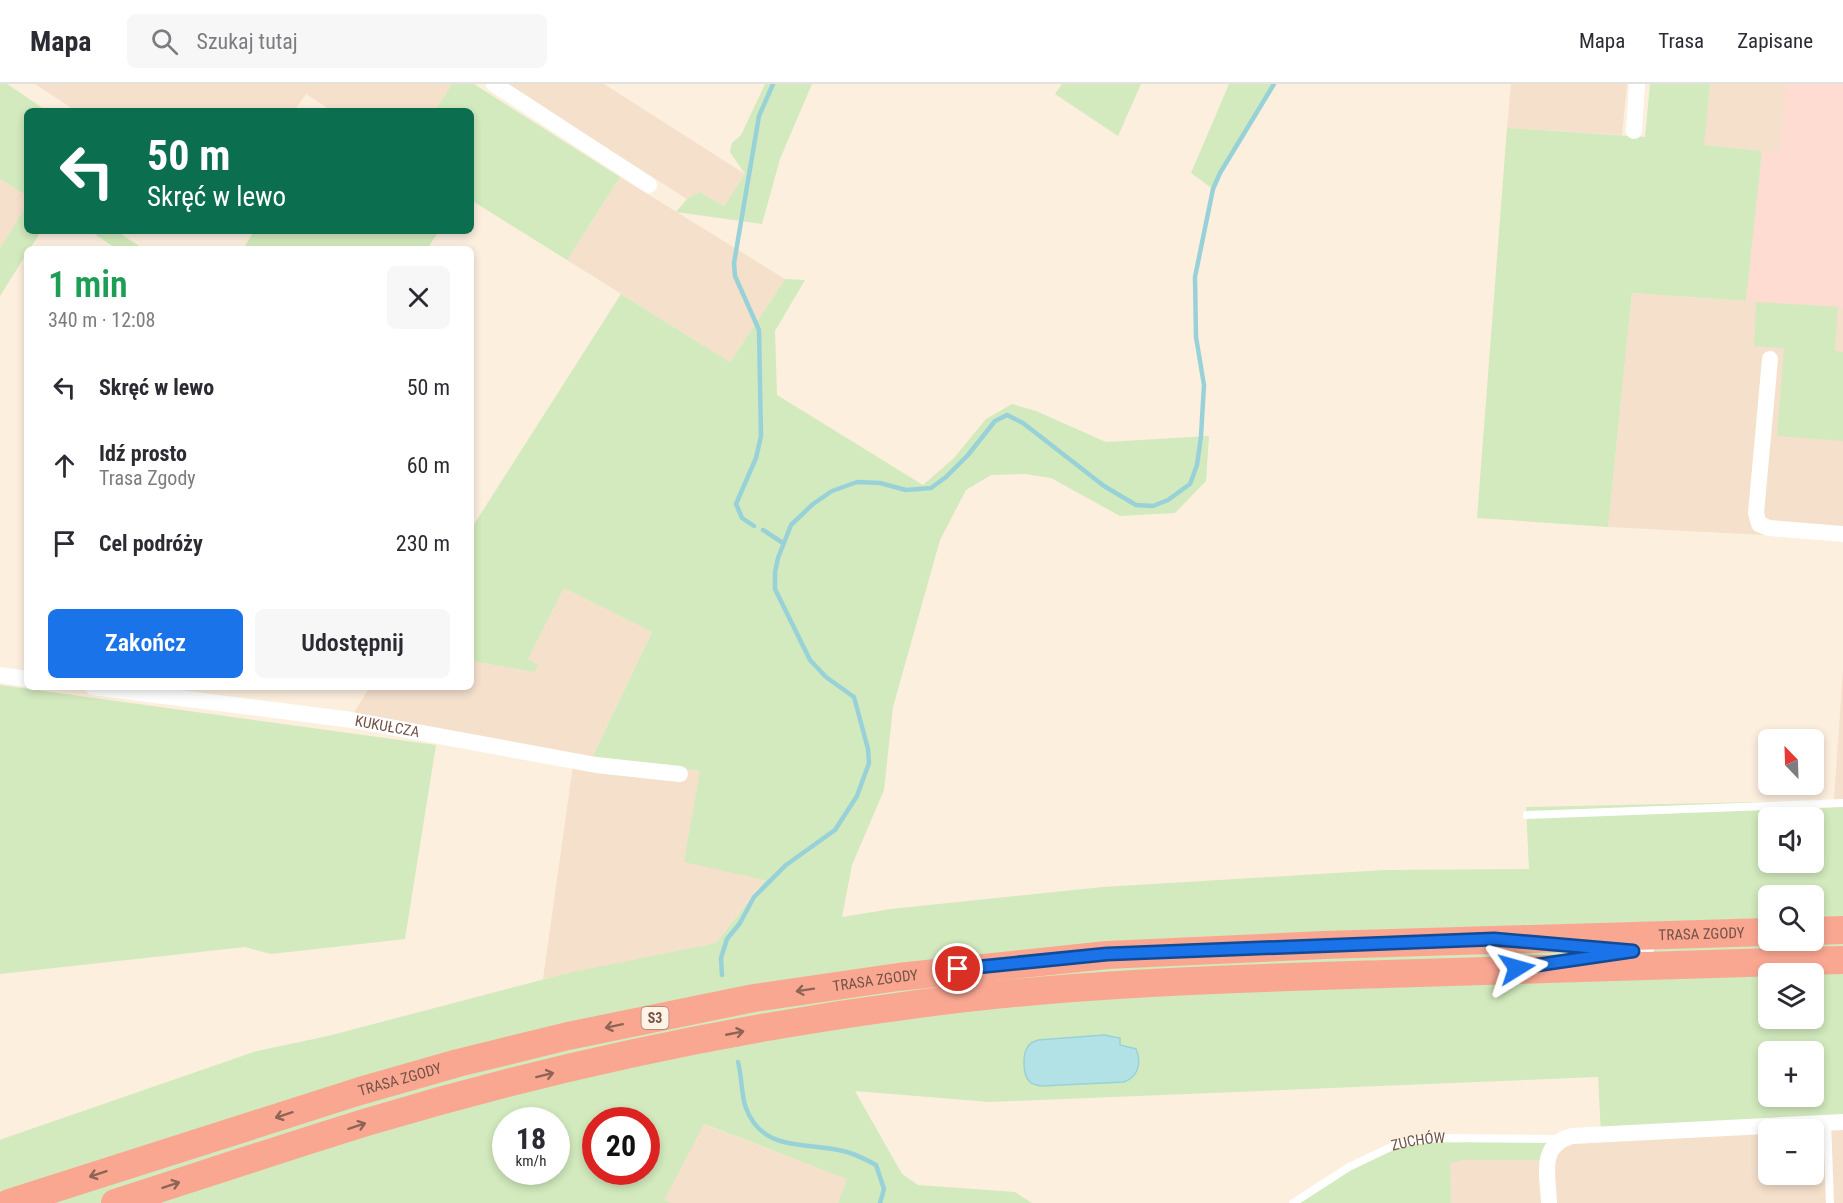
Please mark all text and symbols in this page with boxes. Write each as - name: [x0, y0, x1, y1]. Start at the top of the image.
- search box: [127, 14, 547, 68]
- text: Mapa: [30, 25, 91, 58]
- icon: search: [148, 25, 181, 58]
- text: Szukaj tutaj: [196, 29, 298, 54]
- text: Mapa: [1579, 29, 1625, 53]
- text: Trasa: [1658, 29, 1704, 53]
- text: Zapisane: [1737, 29, 1813, 53]
- text: 50 m: [147, 131, 230, 180]
- icon: left: [48, 132, 126, 210]
- text: Skręć w lewo: [147, 181, 286, 213]
- text: 1 min: [48, 264, 128, 306]
- button: close: [387, 266, 450, 329]
- text: 340 m · 12:08: [48, 308, 155, 332]
- icon: left: [48, 371, 81, 404]
- text: Skręć w lewo: [99, 375, 214, 400]
- text: 50 m: [407, 375, 450, 400]
- text: Idź prosto: [99, 441, 187, 466]
- icon: ahead: [48, 449, 81, 482]
- text: 60 m: [407, 453, 450, 478]
- text: Trasa Zgody: [99, 466, 196, 490]
- icon: arrive: [48, 527, 81, 560]
- text: Cel podróży: [99, 531, 203, 556]
- text: 230 m: [396, 531, 450, 556]
- button: Zakończ: [48, 609, 243, 678]
- button: Udostępnij: [255, 609, 450, 678]
- street label: KUKUŁCZA: [353, 712, 421, 741]
- north arrow: [1758, 729, 1824, 795]
- map controls: [1758, 729, 1824, 1185]
- button: sound: [1758, 807, 1824, 873]
- button: search: [1758, 885, 1824, 951]
- street label: TRASA ZGODY: [1658, 924, 1745, 944]
- position arrow: [1485, 936, 1549, 1000]
- pin: [932, 943, 983, 994]
- icon: arrive: [941, 952, 974, 985]
- button: layers: [1758, 963, 1824, 1029]
- street label: TRASA ZGODY: [831, 966, 919, 995]
- one-way arrow: [796, 984, 816, 995]
- road number: S3: [642, 1007, 668, 1029]
- one-way arrow: [605, 1021, 624, 1032]
- one-way arrow: [725, 1027, 745, 1038]
- button: +: [1758, 1041, 1824, 1107]
- street label: TRASA ZGODY: [356, 1059, 444, 1100]
- one-way arrow: [535, 1068, 554, 1080]
- speed limit sign: 20: [582, 1107, 660, 1185]
- one-way arrow: [275, 1110, 294, 1121]
- one-way arrow: [347, 1119, 366, 1130]
- button: −: [1758, 1119, 1824, 1185]
- text: 18: [516, 1121, 546, 1156]
- street label: ZUCHÓW: [1389, 1129, 1446, 1155]
- text: km/h: [516, 1152, 546, 1170]
- one-way arrow: [89, 1169, 108, 1180]
- one-way arrow: [161, 1179, 180, 1190]

